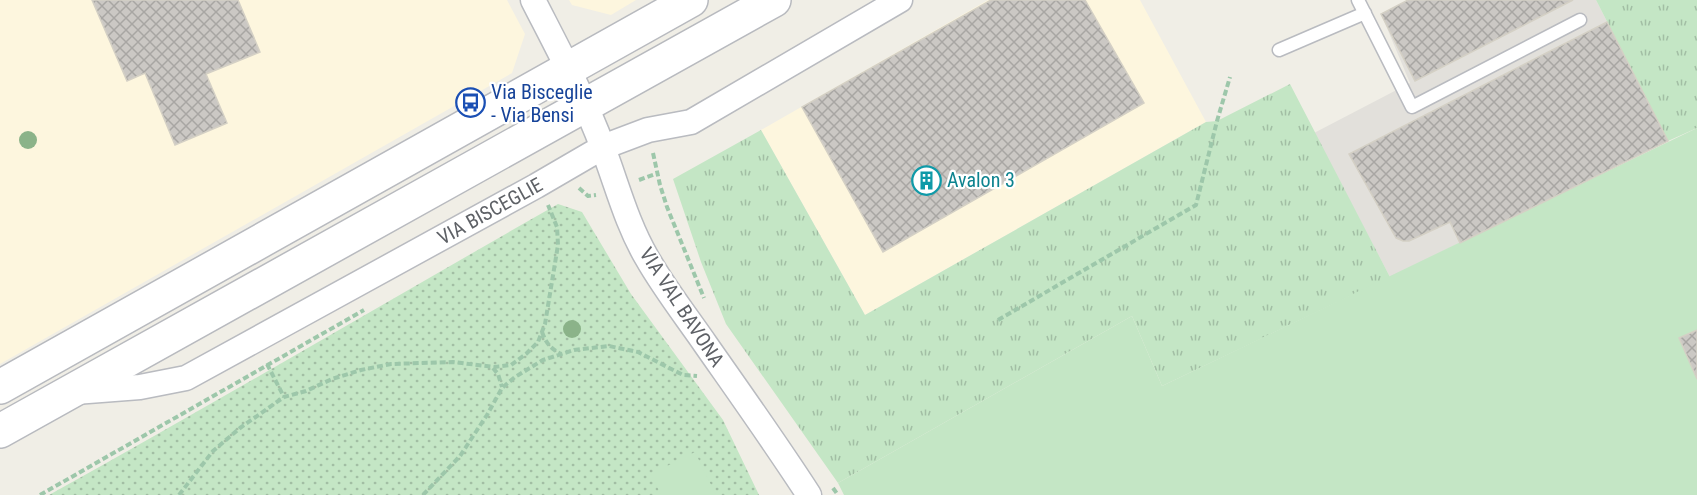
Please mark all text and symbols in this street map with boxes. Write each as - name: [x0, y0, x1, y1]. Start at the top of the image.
- place label: Via Bisceglie - Via Bensi: [491, 80, 593, 127]
- bus stop icon: Via Bisceglie - Via Bensi: [454, 87, 486, 119]
- building icon: Avalon 3: [910, 164, 942, 196]
- place label: Avalon 3: [947, 168, 1015, 192]
- street label: VIA BISCEGLIE: [433, 172, 547, 250]
- street label: VIA VAL BAVONA: [635, 243, 730, 372]

